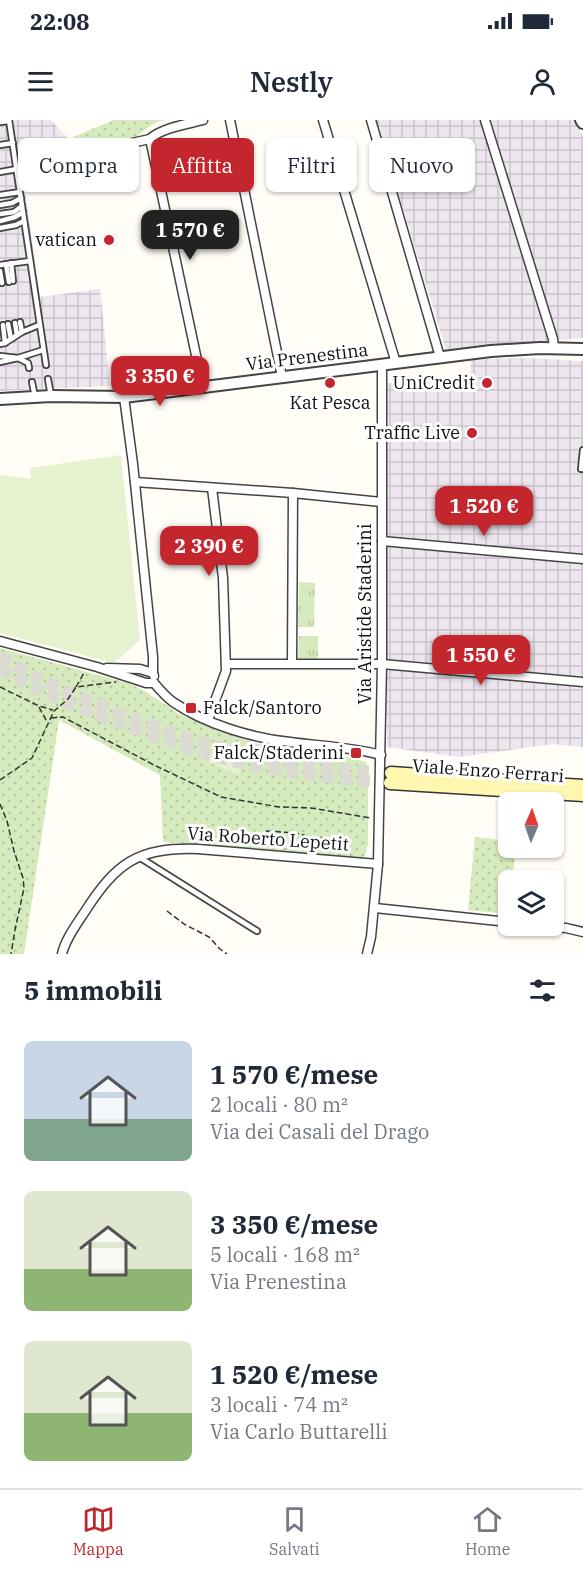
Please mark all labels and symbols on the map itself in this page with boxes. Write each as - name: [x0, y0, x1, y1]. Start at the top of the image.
- pin: 1 570 €: [135, 210, 245, 261]
- place label: vatican: [35, 228, 97, 251]
- marker: vatican: [102, 233, 116, 247]
- street label: Via Prenestina: [244, 338, 370, 375]
- pin: 3 350 €: [105, 356, 215, 407]
- place label: UniCredit: [392, 371, 475, 394]
- marker: Kat Pesca: [323, 376, 337, 390]
- marker: UniCredit: [480, 376, 494, 390]
- place label: Kat Pesca: [289, 391, 371, 414]
- place label: Traffic Live: [364, 421, 460, 444]
- marker: Traffic Live: [465, 426, 479, 440]
- pin: 1 520 €: [429, 486, 539, 537]
- street label: Via Aristide Staderini: [353, 523, 376, 704]
- pin: 2 390 €: [154, 526, 264, 577]
- pin: 1 550 €: [426, 635, 536, 686]
- place label: Falck/Santoro: [203, 696, 322, 719]
- marker: Falck/Santoro: [184, 701, 198, 715]
- place label: Falck/Staderini: [214, 741, 344, 764]
- marker: Falck/Staderini: [349, 746, 363, 760]
- street label: Viale Enzo Ferrari: [411, 754, 565, 787]
- north arrow: [498, 792, 564, 858]
- street label: Via Roberto Lepetit: [186, 821, 350, 856]

